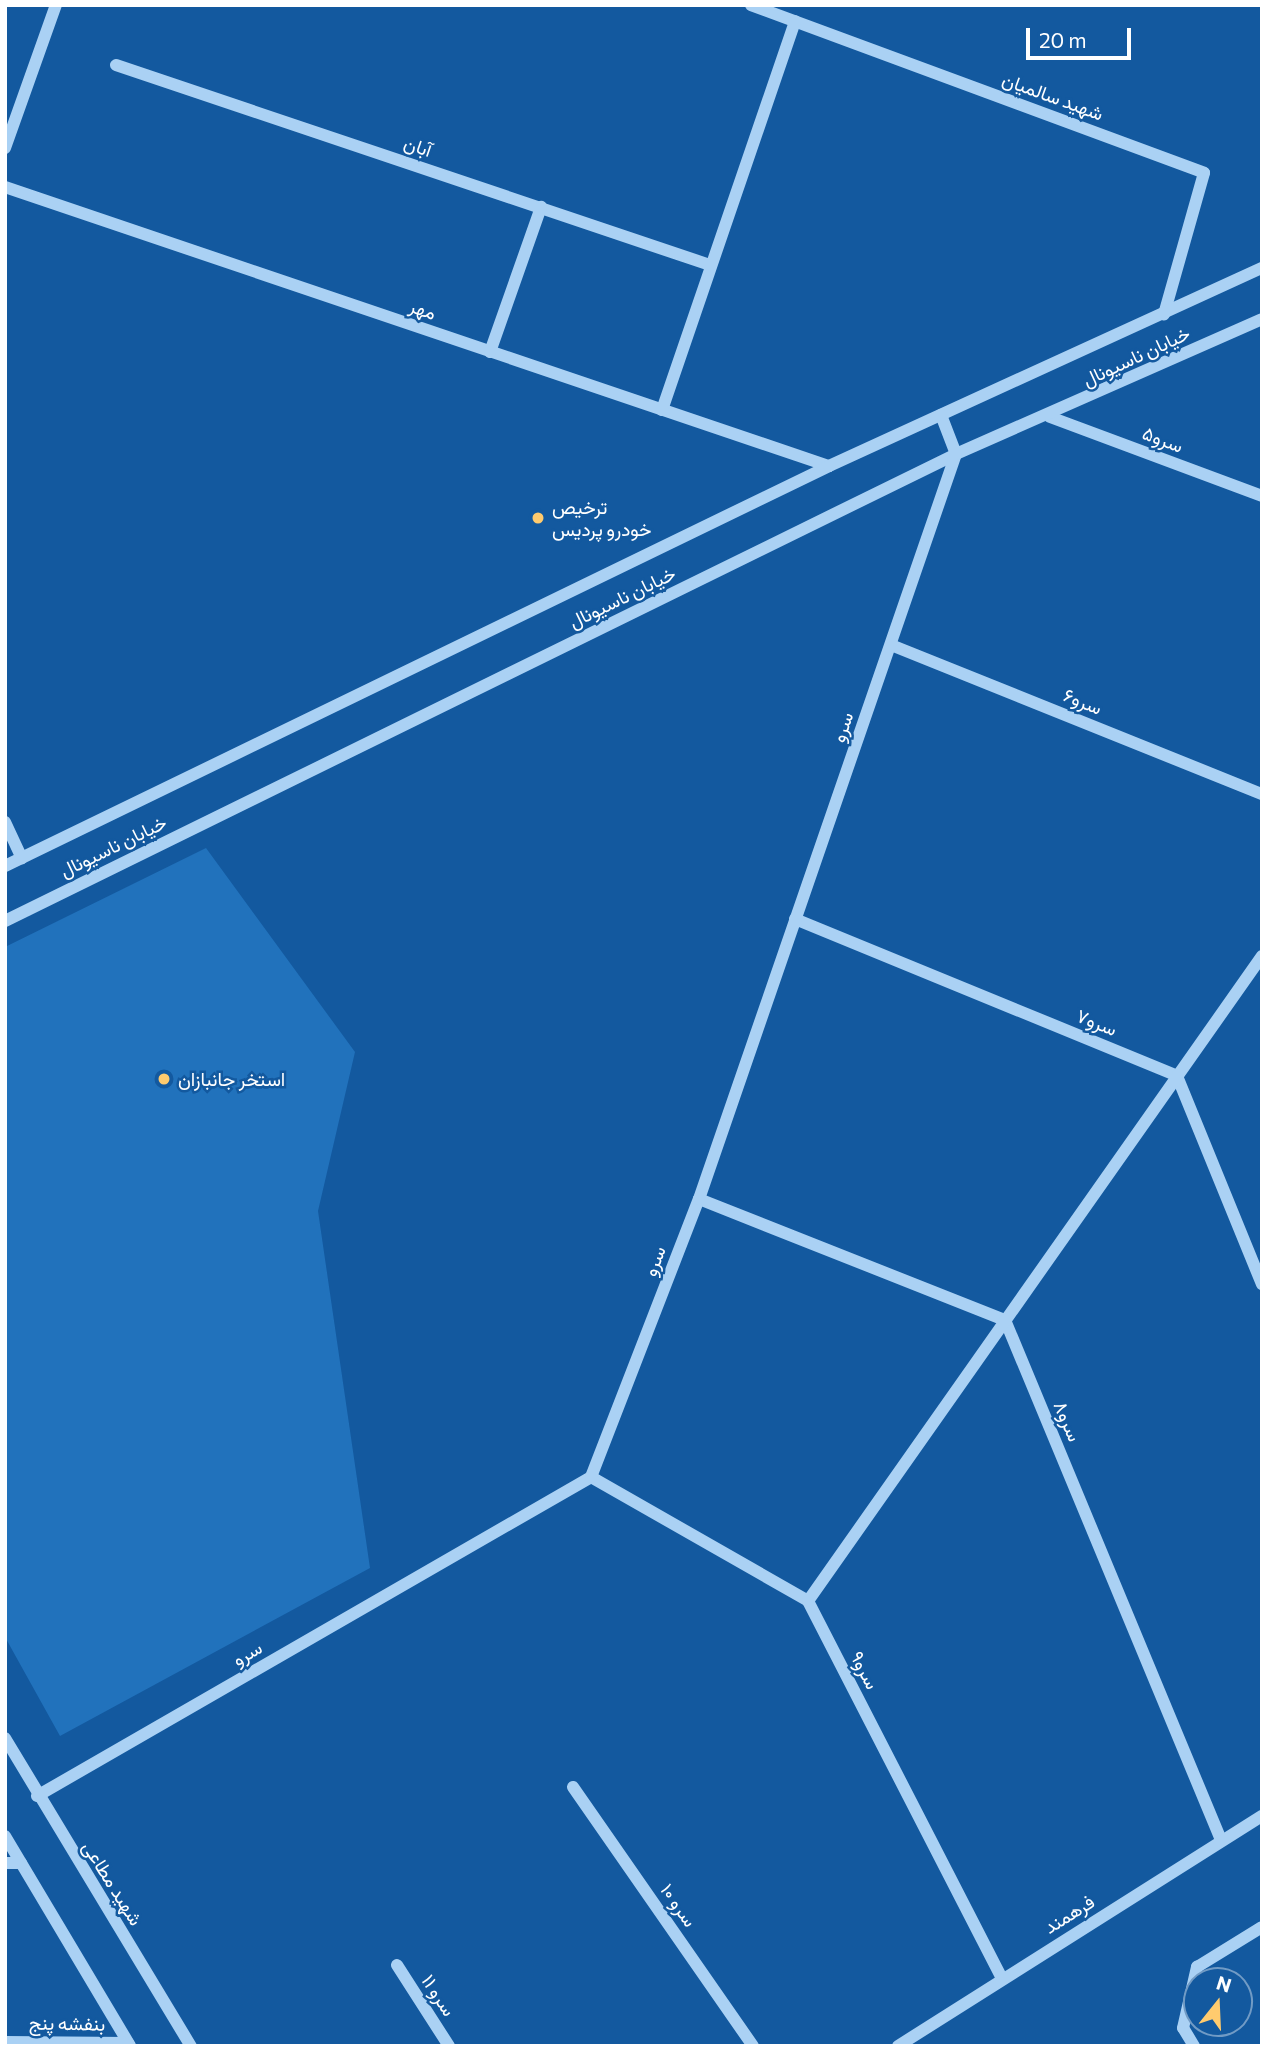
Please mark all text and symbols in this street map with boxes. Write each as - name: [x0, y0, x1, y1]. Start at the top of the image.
- scale bar: [1029, 14, 1134, 58]
- text: 20 m: [1039, 27, 1087, 52]
- street label: شهید سالمیان: [999, 67, 1107, 125]
- street label: آبان: [401, 131, 435, 161]
- street label: مهر: [407, 294, 439, 324]
- street label: خیابان ناسیونال: [1079, 321, 1193, 391]
- street label: سرو۵: [1139, 421, 1187, 457]
- place label: ترخیص خودرو پردیس: [552, 496, 652, 540]
- marker: ترخیص خودرو پردیس: [530, 510, 546, 526]
- street label: خیابان ناسیونال: [565, 561, 679, 633]
- street label: سرو۶: [1060, 683, 1106, 719]
- street label: سرو: [826, 709, 858, 745]
- street label: خیابان ناسیونال: [56, 810, 170, 882]
- street label: سرو۷: [1073, 1004, 1121, 1040]
- place label: استخر جانبازان: [178, 1068, 285, 1090]
- marker: استخر جانبازان: [156, 1071, 172, 1087]
- street label: سرو: [638, 1243, 670, 1279]
- street label: سرو۸: [1049, 1397, 1087, 1445]
- street label: سرو: [228, 1636, 266, 1670]
- street label: سرو۹: [846, 1647, 884, 1693]
- street label: شهید مطاعی: [78, 1837, 148, 1929]
- street label: سرو ۱۰: [656, 1879, 702, 1931]
- street label: فرهمند: [1040, 1890, 1098, 1938]
- north arrow: [1183, 1967, 1253, 2037]
- street label: ۱۱ سرو: [417, 1970, 461, 2020]
- text: N: [1214, 1970, 1234, 1997]
- street label: بنفشه پنج: [29, 2011, 105, 2035]

